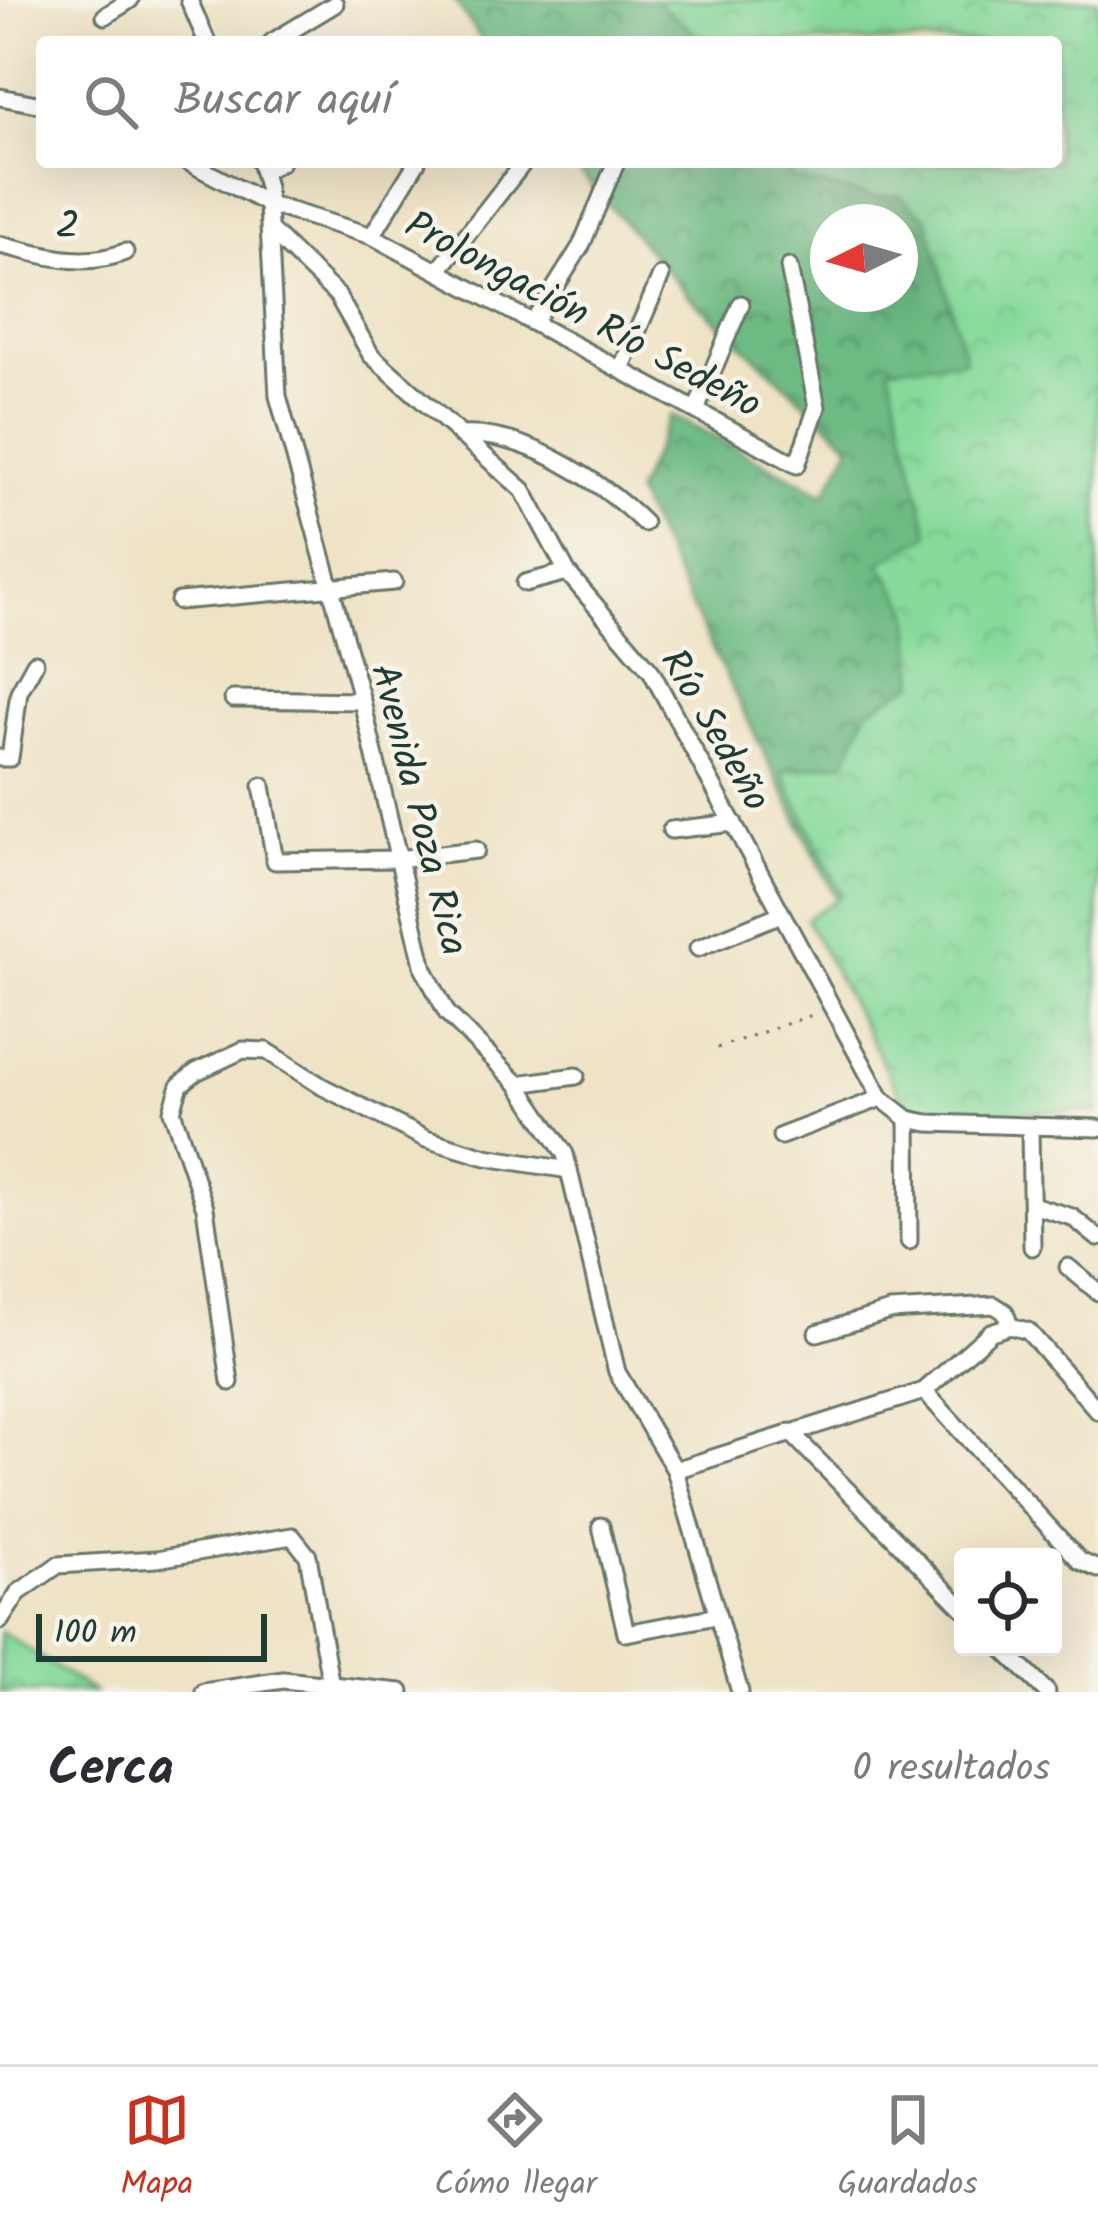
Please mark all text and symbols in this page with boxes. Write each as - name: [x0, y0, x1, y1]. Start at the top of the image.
- search box: [36, 36, 1062, 168]
- text: Buscar aquí: [174, 66, 392, 138]
- icon: search: [78, 69, 144, 135]
- street label: 2: [52, 196, 83, 260]
- street label: Prolongación Río Sedeño: [393, 196, 772, 437]
- north arrow: [810, 204, 918, 312]
- street label: Río Sedeño: [642, 638, 785, 824]
- street label: Avenida Poza Rica: [351, 657, 483, 962]
- map controls: [954, 1548, 1062, 1656]
- button: locate: [954, 1548, 1062, 1656]
- scale bar: [36, 1608, 267, 1661]
- text: 100 m: [54, 1608, 137, 1661]
- text: Cerca: [48, 1730, 174, 1811]
- text: 0 resultados: [852, 1739, 1050, 1801]
- tab: Mapa: [121, 2087, 193, 2212]
- tab: Cómo llegar: [434, 2087, 597, 2212]
- tab: Guardados: [838, 2087, 977, 2212]

